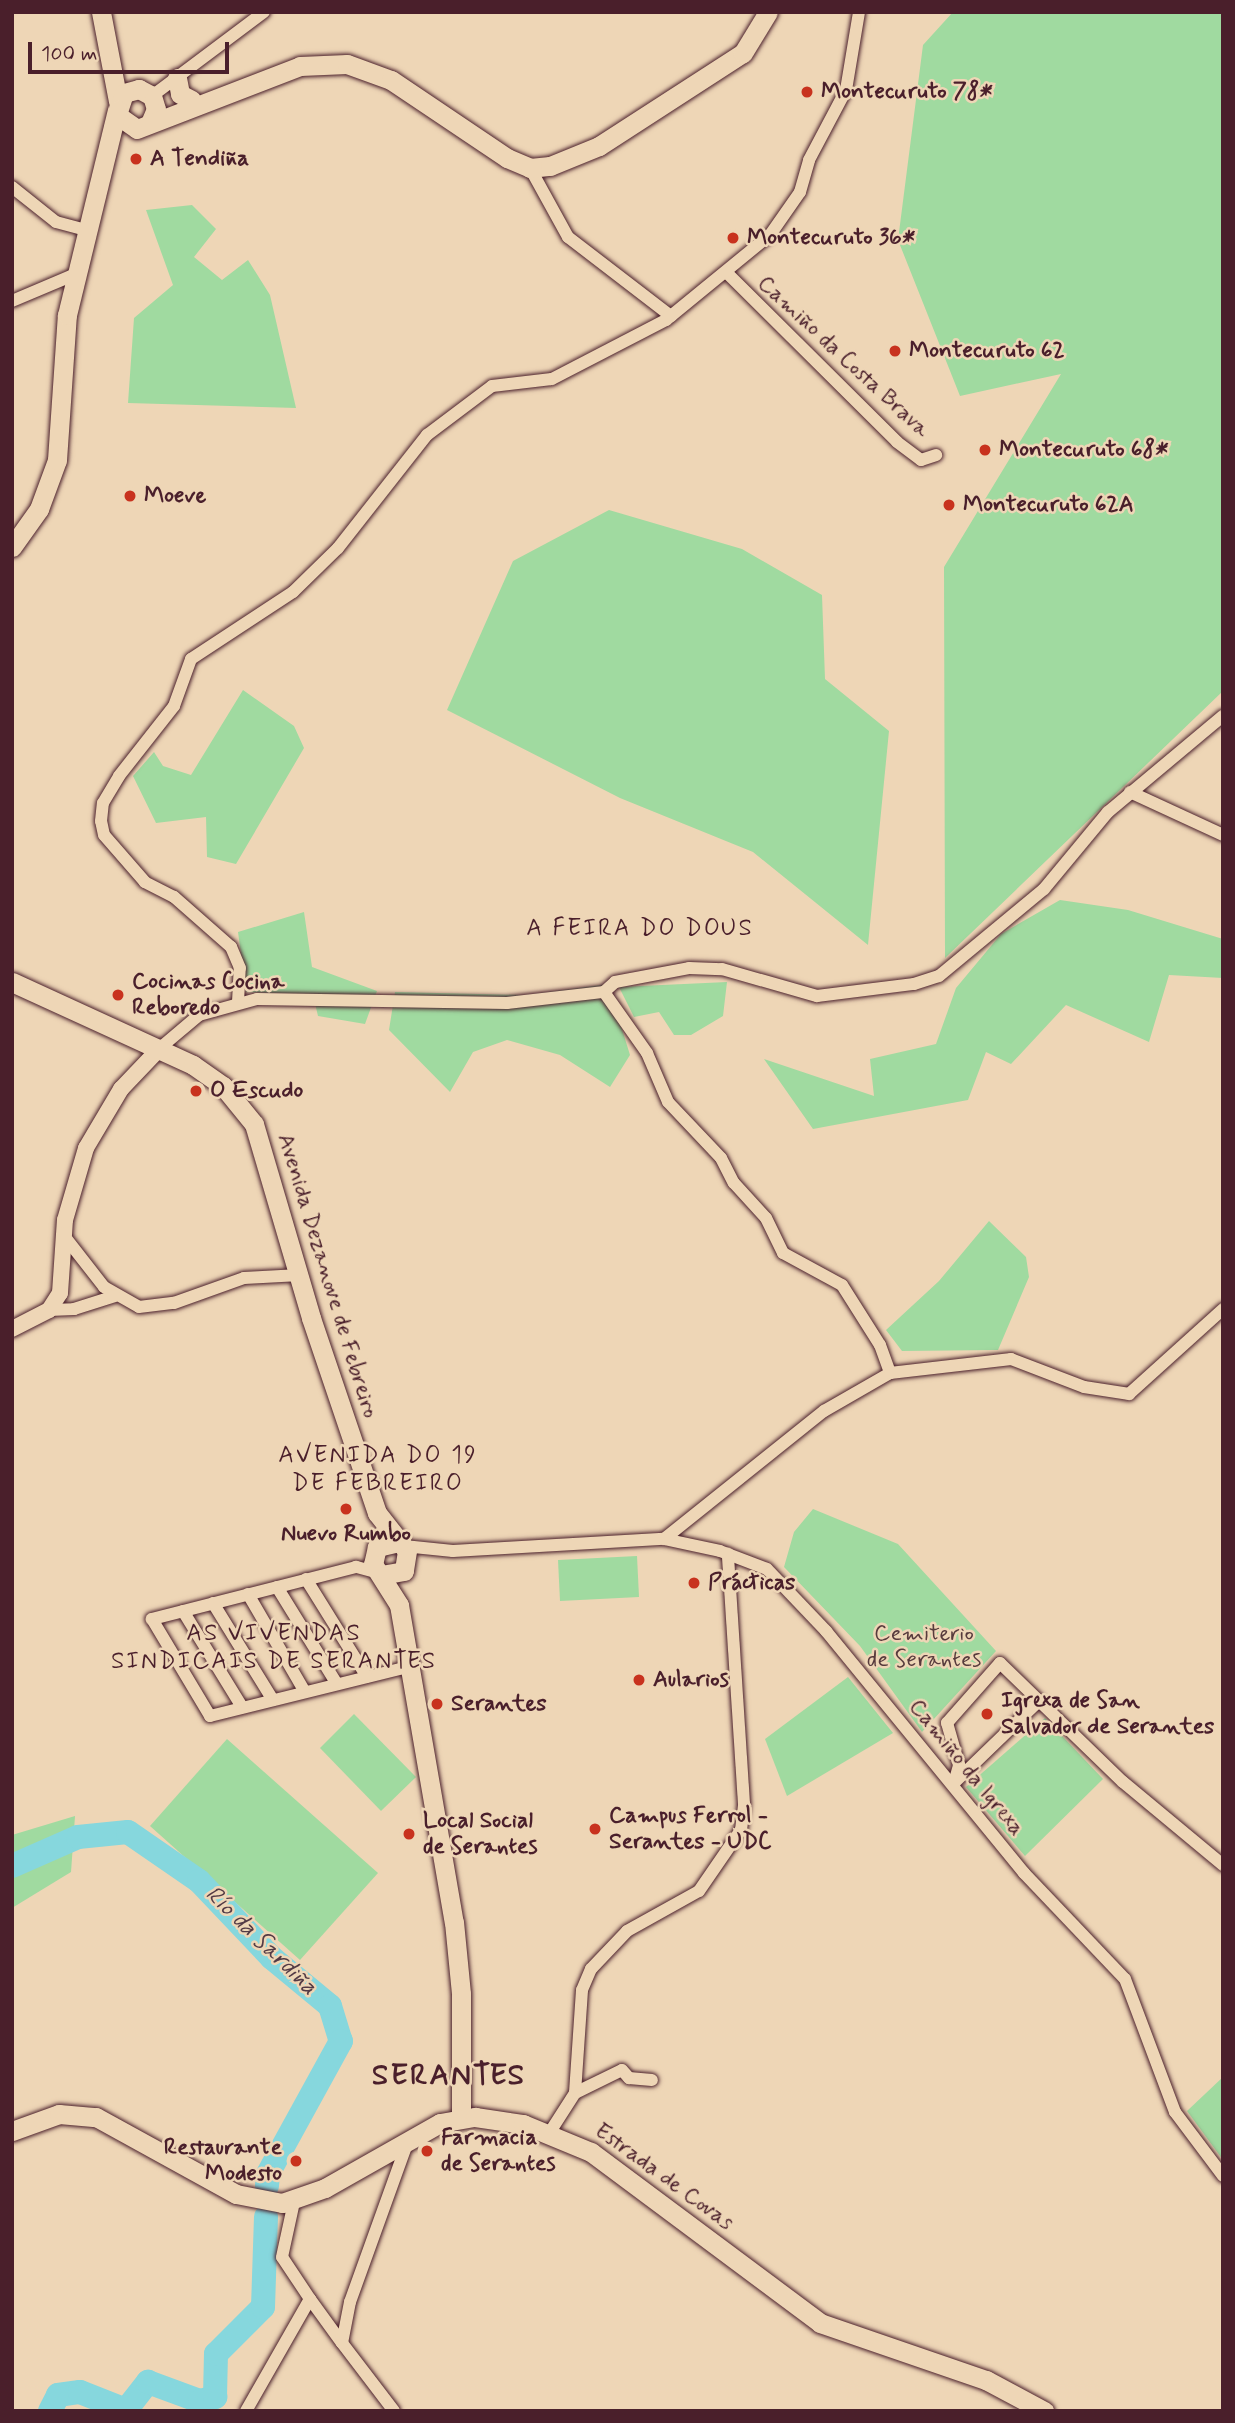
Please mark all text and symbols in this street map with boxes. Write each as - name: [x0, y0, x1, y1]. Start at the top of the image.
- scale bar: [32, 28, 233, 72]
- text: 100 m: [41, 40, 97, 68]
- place label: Montecuruto 78*: [821, 78, 994, 106]
- marker: Montecuruto 78*: [799, 84, 815, 100]
- place label: A Tendiña: [150, 145, 246, 173]
- marker: A Tendiña: [128, 151, 144, 167]
- place label: Montecuruto 36*: [747, 224, 916, 252]
- marker: Montecuruto 36*: [725, 230, 741, 246]
- street label: Camiño da Costa Brava: [750, 269, 936, 445]
- place label: Montecuruto 62: [909, 337, 1065, 365]
- marker: Montecuruto 62: [887, 343, 903, 359]
- place label: Montecuruto 68*: [999, 436, 1169, 464]
- marker: Montecuruto 68*: [977, 442, 993, 458]
- place label: Moeve: [144, 482, 206, 510]
- marker: Moeve: [122, 488, 138, 504]
- place label: Montecuruto 62A: [963, 491, 1134, 519]
- marker: Montecuruto 62A: [941, 497, 957, 513]
- district label: A FEIRA DO DOUS: [529, 915, 751, 943]
- place label: Cocinas Cocina Reboredo: [132, 968, 295, 1022]
- marker: Cocinas Cocina Reboredo: [110, 987, 126, 1003]
- place label: O Escudo: [210, 1077, 295, 1105]
- marker: O Escudo: [188, 1083, 204, 1099]
- street label: Avenida Dezanove de Febreiro: [271, 1130, 383, 1422]
- district label: AVENIDA DO 19 DE FEBREIRO: [279, 1442, 477, 1498]
- marker: Nuevo Rumbo: [338, 1501, 354, 1517]
- place label: Nuevo Rumbo: [281, 1520, 411, 1548]
- place label: Prácticas: [708, 1569, 795, 1597]
- marker: Prácticas: [686, 1575, 702, 1591]
- district label: AS VIVENDAS SINDICAIS DE SERANTES: [112, 1620, 436, 1676]
- park label: Cemiterio de Serantes: [862, 1620, 986, 1674]
- place label: Aularios: [653, 1666, 729, 1694]
- marker: Aularios: [631, 1672, 647, 1688]
- place label: Igrexa de San Salvador de Serantes: [1001, 1687, 1211, 1741]
- place label: Serantes: [451, 1690, 547, 1718]
- street label: Camiño da Igrexa: [901, 1692, 1031, 1844]
- marker: Serantes: [429, 1696, 445, 1712]
- marker: Igrexa de San Salvador de Serantes: [979, 1706, 995, 1722]
- place label: Campus Ferrol - Serantes - UDC: [609, 1802, 771, 1856]
- place label: Local Social de Serantes: [423, 1807, 547, 1861]
- marker: Campus Ferrol - Serantes - UDC: [587, 1821, 603, 1837]
- marker: Local Social de Serantes: [401, 1826, 417, 1842]
- water label: Río da Sardiña: [199, 1880, 323, 2002]
- district label: SERANTES: [372, 2058, 526, 2094]
- street label: Estrada de Covas: [589, 2118, 739, 2236]
- place label: Farmacia de Serantes: [441, 2124, 565, 2178]
- place label: Restaurante Modesto: [164, 2134, 282, 2188]
- marker: Farmacia de Serantes: [419, 2143, 435, 2159]
- marker: Restaurante Modesto: [288, 2153, 304, 2169]

